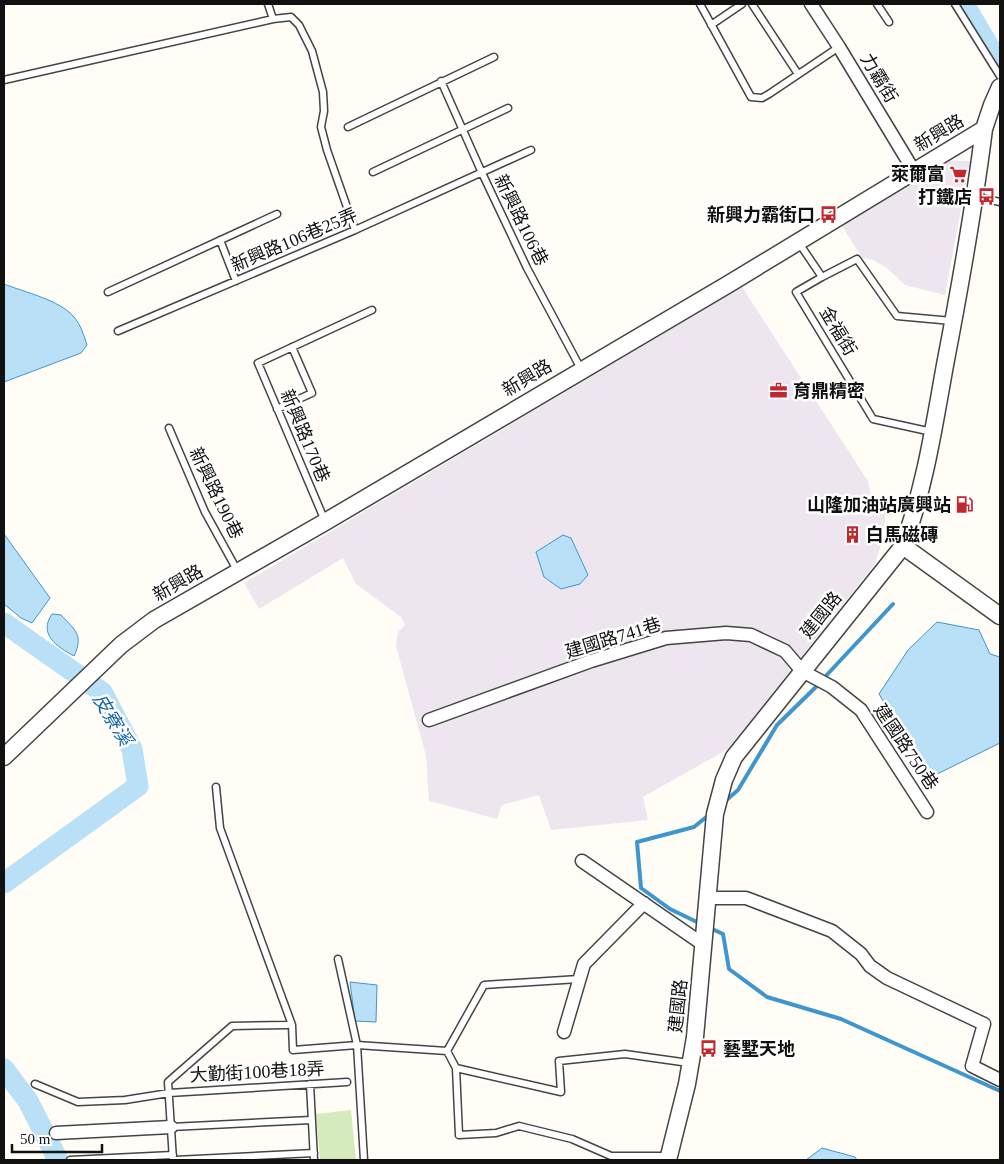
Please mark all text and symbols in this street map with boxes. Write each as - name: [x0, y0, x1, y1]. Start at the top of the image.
- street label: 力霸街: [857, 50, 901, 106]
- street label: 新興路: [911, 111, 967, 155]
- place label: 萊爾富: [891, 164, 945, 184]
- supermarket icon: 萊爾富: [949, 164, 969, 184]
- street label: 新興路106巷: [490, 171, 552, 269]
- place label: 打鐵店: [918, 187, 972, 207]
- bus stop icon: 打鐵店: [976, 187, 996, 207]
- street label: 新興路106巷25弄: [228, 204, 360, 276]
- place label: 新興力霸街口: [707, 205, 815, 225]
- bus stop icon: 新興力霸街口: [819, 205, 839, 225]
- street label: 金福街: [816, 303, 860, 359]
- street label: 新興路: [499, 356, 555, 400]
- office icon: 育鼎精密: [769, 381, 789, 401]
- place label: 育鼎精密: [793, 381, 865, 401]
- street label: 新興路170巷: [276, 387, 334, 485]
- street label: 新興路190巷: [185, 444, 247, 542]
- place label: 山隆加油站廣興站: [807, 495, 951, 515]
- fuel station icon: 山隆加油站廣興站: [955, 495, 975, 515]
- building icon: 白馬磁磚: [842, 525, 862, 545]
- place label: 白馬磁磚: [866, 525, 938, 545]
- street label: 新興路: [150, 561, 206, 605]
- street label: 建國路: [796, 588, 846, 642]
- street label: 建國路741巷: [563, 614, 663, 662]
- water label: 皮寮溪: [89, 689, 138, 752]
- street label: 建國路750巷: [870, 700, 942, 794]
- street label: 建國路: [665, 978, 691, 1034]
- bus stop icon: 藝墅天地: [699, 1039, 719, 1059]
- place label: 藝墅天地: [723, 1039, 795, 1059]
- street label: 大勤街100巷18弄: [189, 1058, 325, 1086]
- scale bar: [12, 1122, 102, 1154]
- text: 50 m: [20, 1131, 51, 1147]

